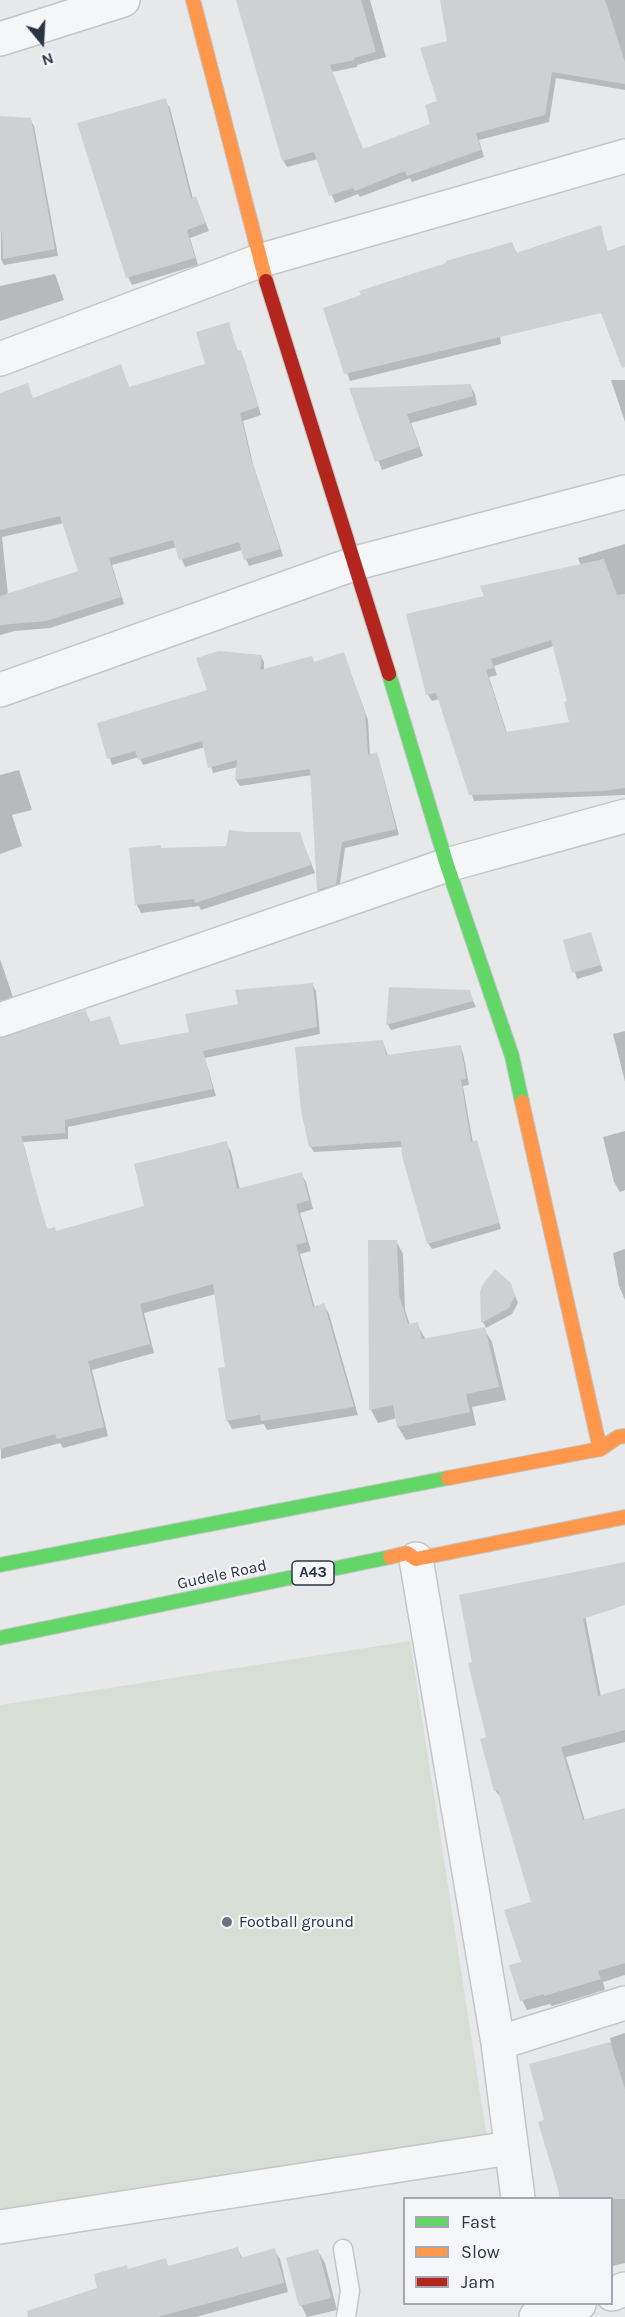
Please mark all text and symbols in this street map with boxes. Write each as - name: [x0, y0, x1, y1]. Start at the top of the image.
- north arrow: [12, 12, 72, 72]
- text: N: [39, 49, 56, 70]
- street label: Gudele Road: [175, 1556, 269, 1594]
- road number: A43: [292, 1561, 334, 1585]
- place label: Football ground: [239, 1912, 354, 1932]
- marker: Football ground: [220, 1915, 234, 1929]
- legend: [403, 2197, 613, 2305]
- text: Fast: [461, 2211, 496, 2233]
- text: Slow: [461, 2241, 500, 2263]
- text: Jam: [461, 2271, 495, 2293]

